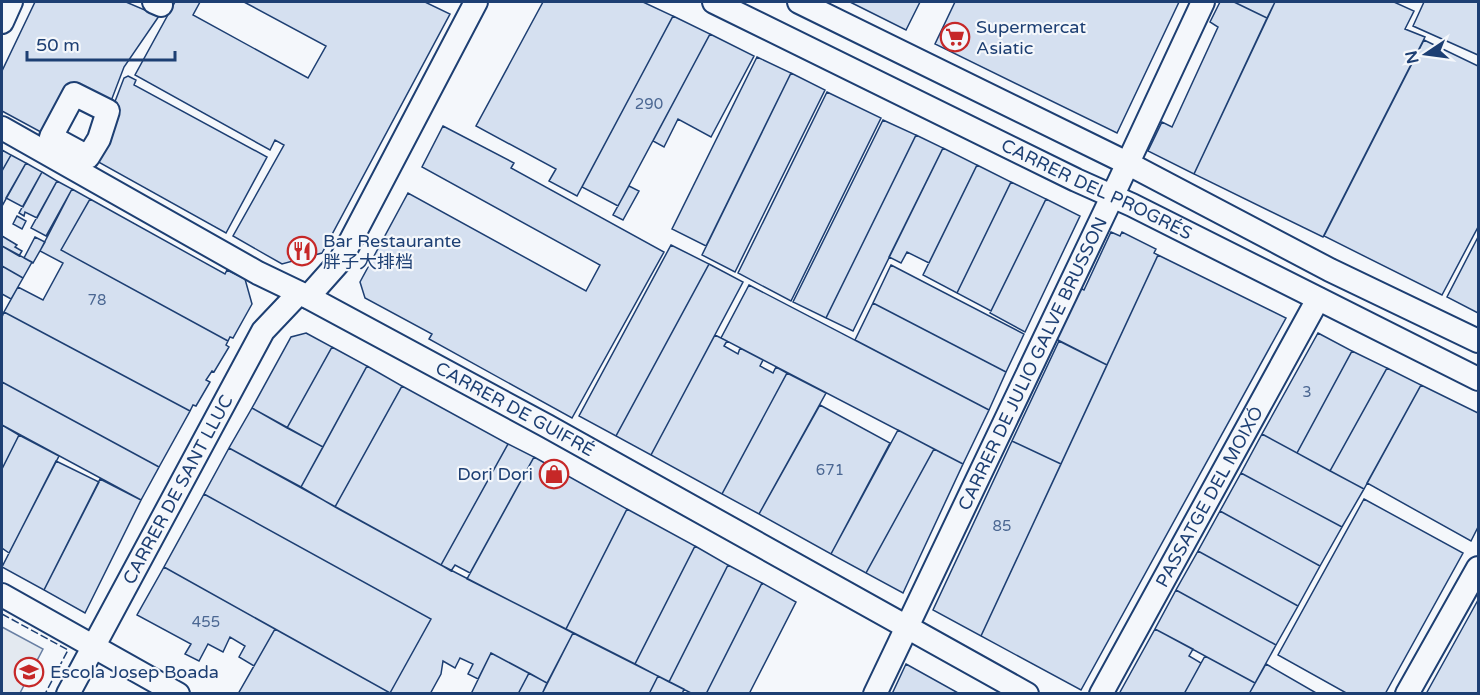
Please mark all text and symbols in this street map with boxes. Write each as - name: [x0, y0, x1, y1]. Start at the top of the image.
- place label: Supermercat Asiatic: [976, 16, 1086, 59]
- supermarket icon: Supermercat Asiatic: [939, 21, 971, 53]
- scale bar: [27, 24, 176, 62]
- north arrow: [1396, 24, 1456, 84]
- text: 50 m: [36, 34, 80, 56]
- text: N: [1401, 49, 1424, 66]
- house number: 290: [635, 95, 663, 113]
- street label: CARRER DEL PROGRÉS: [998, 134, 1196, 244]
- street label: CARRER DE JULIO GALVE BRUSSON: [953, 213, 1112, 514]
- place label: Bar Restaurante 胖子大排档: [323, 230, 461, 273]
- restaurant icon: Bar Restaurante 胖子大排档: [286, 235, 318, 267]
- house number: 78: [88, 291, 106, 309]
- street label: CARRER DE GUIFRÉ: [432, 357, 598, 461]
- house number: 3: [1302, 383, 1312, 401]
- street label: CARRER DE SANT LLUC: [118, 391, 238, 588]
- street label: PASSATGE DEL MOIXÓ: [1151, 403, 1268, 591]
- shop icon: Dori Dori: [538, 458, 570, 490]
- house number: 671: [816, 461, 844, 479]
- place label: Dori Dori: [457, 463, 533, 485]
- house number: 85: [993, 517, 1011, 535]
- house number: 455: [192, 613, 220, 631]
- school or university icon: Escola Josep Boada: [13, 656, 45, 688]
- place label: Escola Josep Boada: [50, 661, 219, 683]

